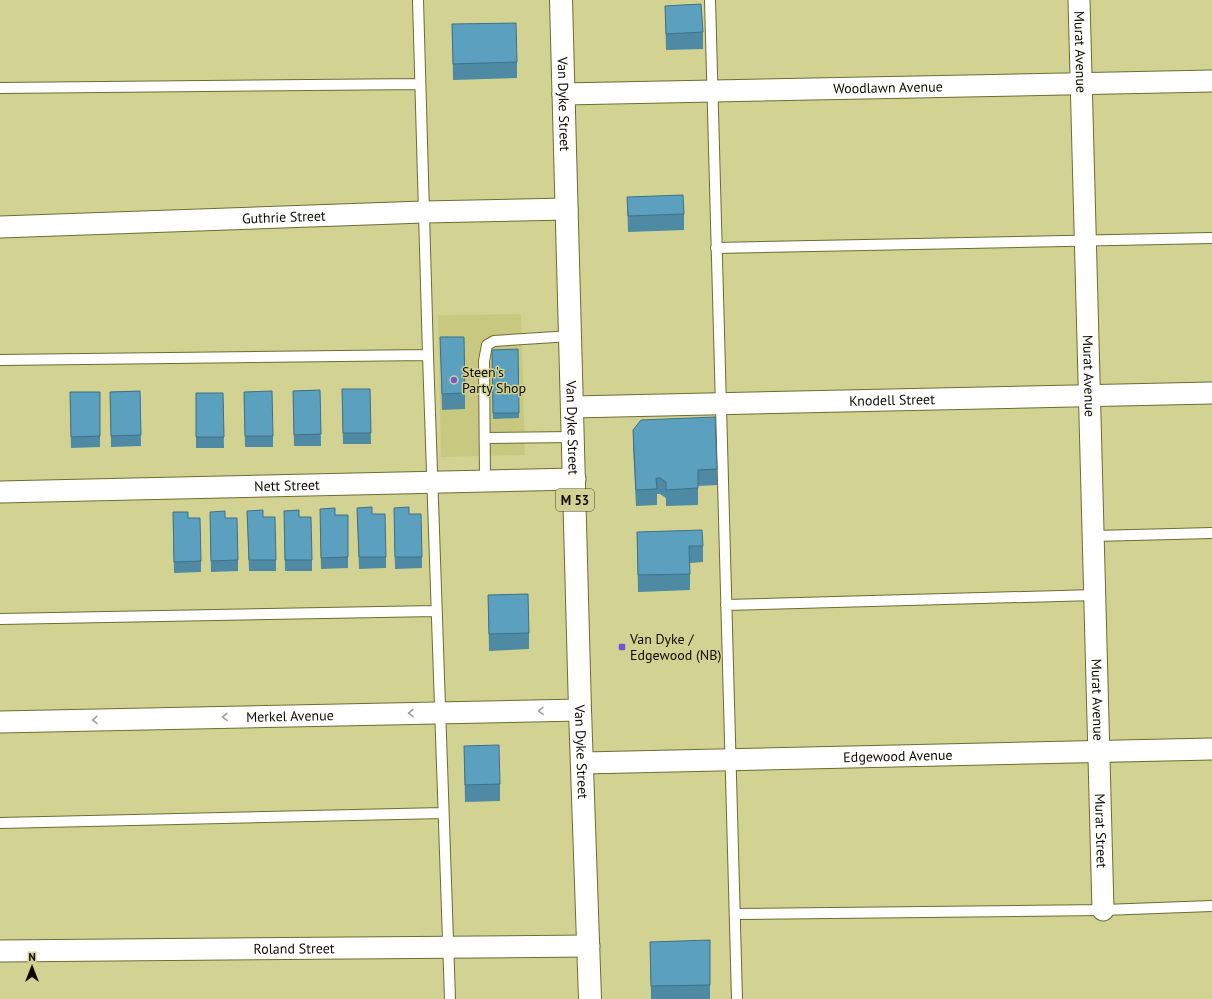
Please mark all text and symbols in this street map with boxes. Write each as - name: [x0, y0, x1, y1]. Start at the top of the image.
- street label: Murat Avenue: [1070, 11, 1090, 93]
- street label: Van Dyke Street: [553, 56, 574, 152]
- street label: Woodlawn Avenue: [833, 77, 943, 98]
- street label: Guthrie Street: [242, 206, 326, 227]
- street label: Murat Avenue: [1079, 335, 1099, 417]
- place label: Steen's Party Shop: [462, 363, 526, 397]
- marker: Steen's Party Shop: [449, 375, 459, 385]
- street label: Van Dyke Street: [562, 379, 583, 475]
- street label: Knodell Street: [849, 390, 935, 410]
- street label: Nett Street: [254, 476, 320, 495]
- road number: M 53: [556, 489, 594, 511]
- place label: Van Dyke / Edgewood (NB): [629, 630, 721, 664]
- marker: Van Dyke / Edgewood (NB): [617, 642, 627, 652]
- street label: Murat Avenue: [1087, 658, 1108, 741]
- street label: Van Dyke Street: [571, 703, 592, 799]
- street label: Merkel Avenue: [246, 706, 334, 726]
- one-way arrow: [538, 706, 544, 715]
- one-way arrow: [408, 709, 414, 717]
- one-way arrow: [222, 713, 228, 721]
- one-way arrow: [92, 716, 98, 724]
- street label: Edgewood Avenue: [843, 746, 953, 766]
- street label: Murat Street: [1091, 793, 1111, 869]
- street label: Roland Street: [253, 939, 335, 958]
- north arrow: [12, 947, 52, 987]
- text: N: [28, 950, 36, 964]

